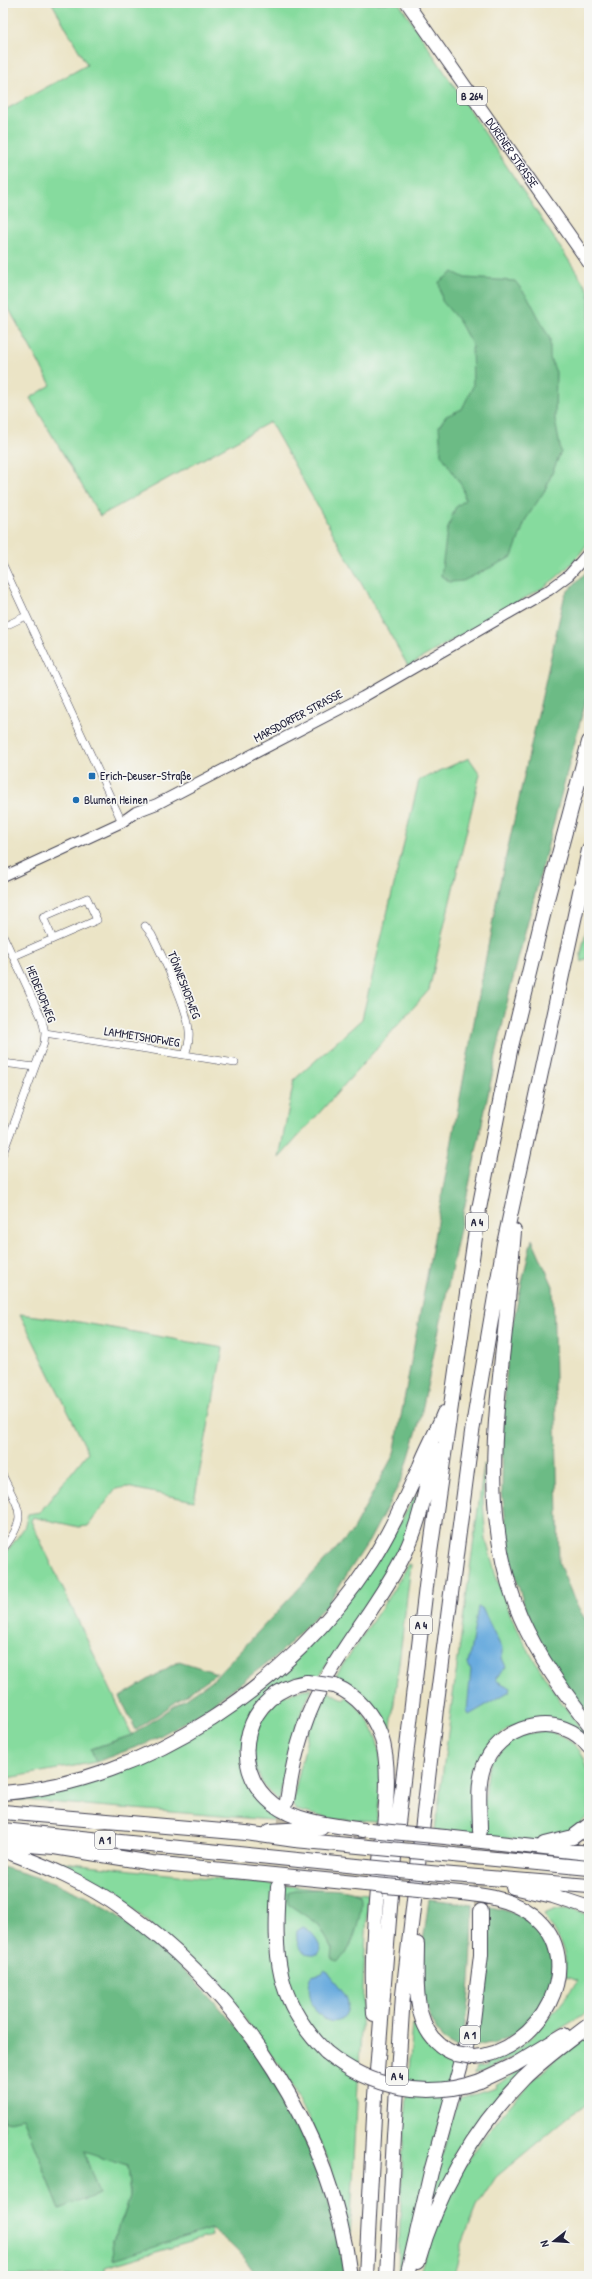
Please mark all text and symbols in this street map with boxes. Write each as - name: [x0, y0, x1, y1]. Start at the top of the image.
- road number: B 264: [457, 87, 487, 105]
- street label: DÜRENER STRASSE: [482, 114, 543, 192]
- street label: MARSDORFER STRASSE: [250, 685, 346, 746]
- place label: Erich-Deuser-Straße: [100, 767, 192, 784]
- marker: Erich-Deuser-Straße: [87, 771, 97, 781]
- place label: Blumen Heinen: [84, 791, 148, 808]
- marker: Blumen Heinen: [71, 795, 81, 805]
- street label: TÖNNESHOFWEG: [164, 949, 205, 1021]
- street label: HEIDEHOFWEG: [22, 963, 61, 1025]
- street label: LAMMETSHOFWEG: [103, 1022, 181, 1051]
- road number: A 4: [466, 1213, 488, 1231]
- road number: A 4: [410, 1616, 432, 1634]
- road number: A 1: [95, 1831, 115, 1849]
- road number: A 1: [460, 2026, 480, 2044]
- road number: A 4: [386, 2067, 408, 2085]
- north arrow: [534, 2221, 574, 2261]
- text: N: [537, 2239, 552, 2249]

